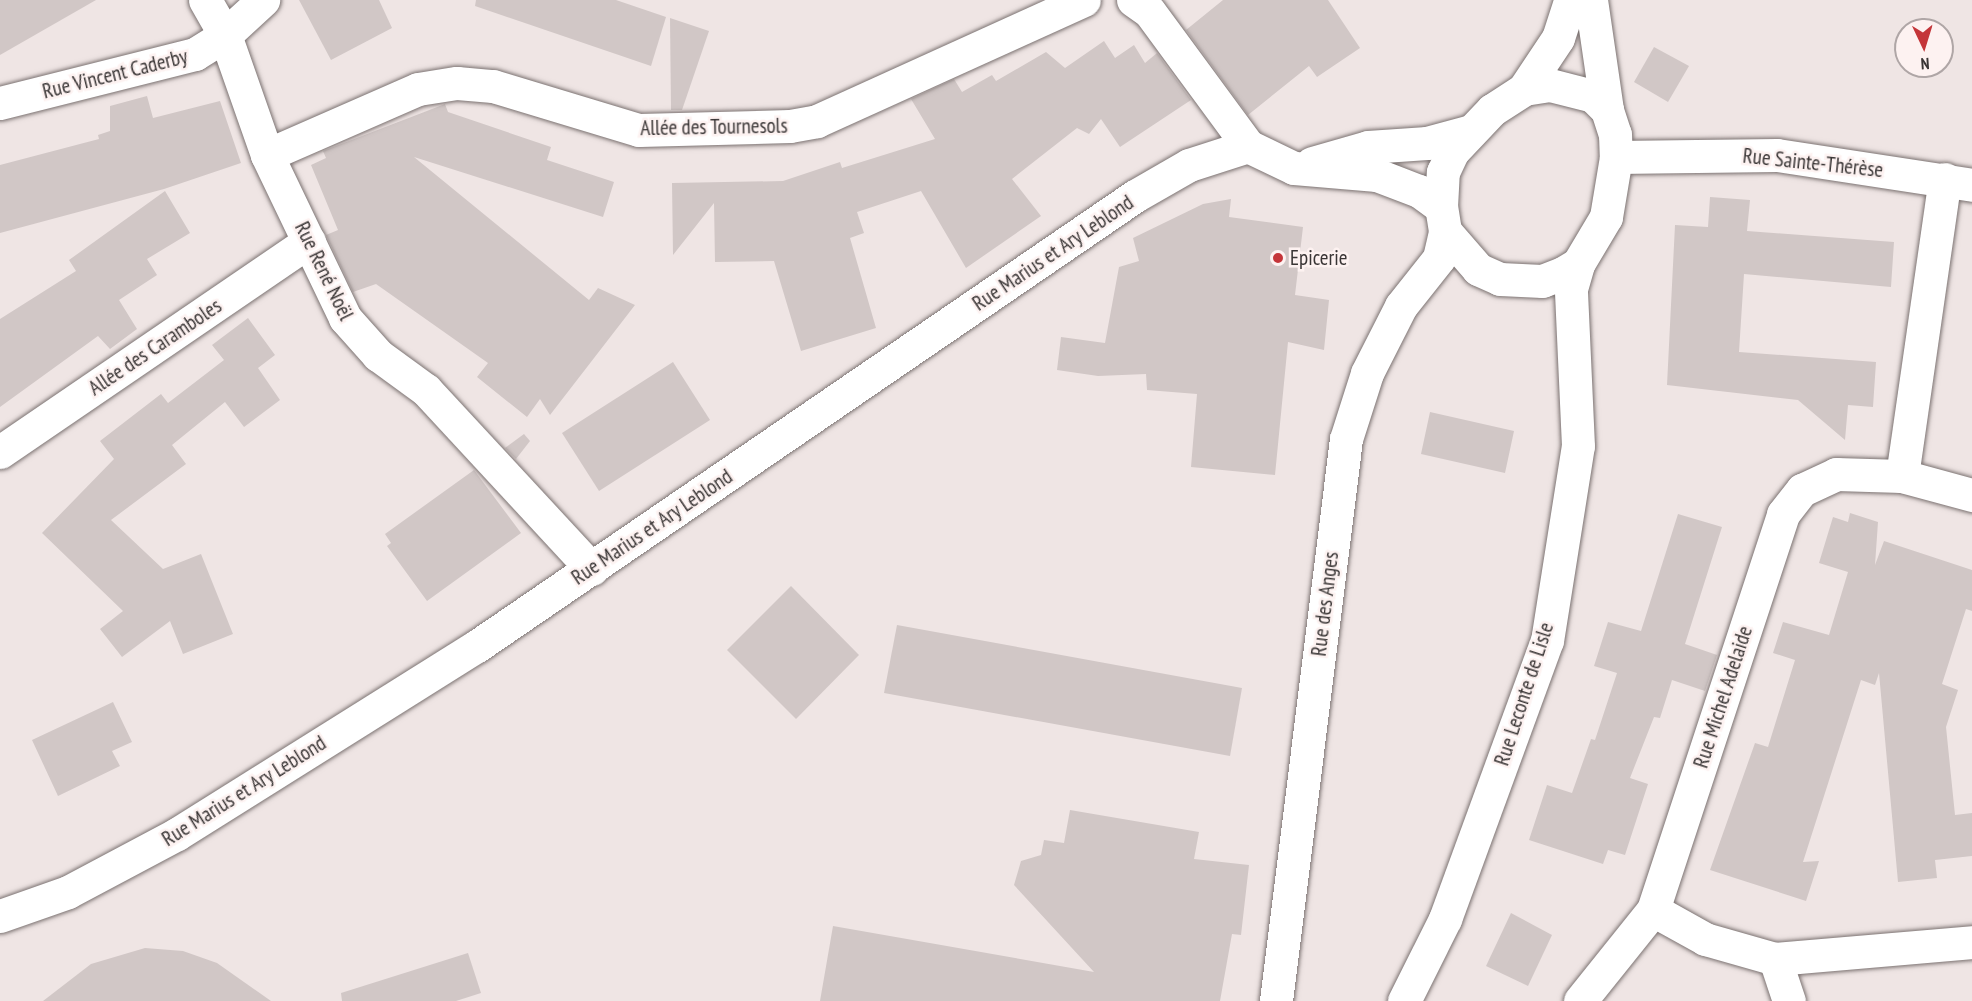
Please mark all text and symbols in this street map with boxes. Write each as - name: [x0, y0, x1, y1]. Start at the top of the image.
- north arrow: [1894, 18, 1954, 78]
- street label: Rue Vincent Caderby: [40, 44, 190, 104]
- text: N: [1920, 54, 1930, 74]
- street label: Allée des Tournesols: [640, 113, 788, 141]
- street label: Rue Sainte-Thérèse: [1742, 143, 1884, 183]
- street label: Rue Marius et Ary Leblond: [967, 189, 1139, 317]
- street label: Rue René Noël: [289, 218, 359, 324]
- place label: Epicerie: [1290, 245, 1347, 271]
- marker: Epicerie: [1271, 251, 1285, 265]
- street label: Allée des Caramboles: [84, 293, 226, 401]
- street label: Rue Marius et Ary Leblond: [566, 463, 738, 591]
- street label: Rue des Anges: [1306, 550, 1344, 658]
- street label: Rue Leconte de Lisle: [1489, 619, 1559, 769]
- street label: Rue Michel Adelaide: [1688, 623, 1758, 771]
- street label: Rue Marius et Ary Leblond: [157, 730, 331, 852]

